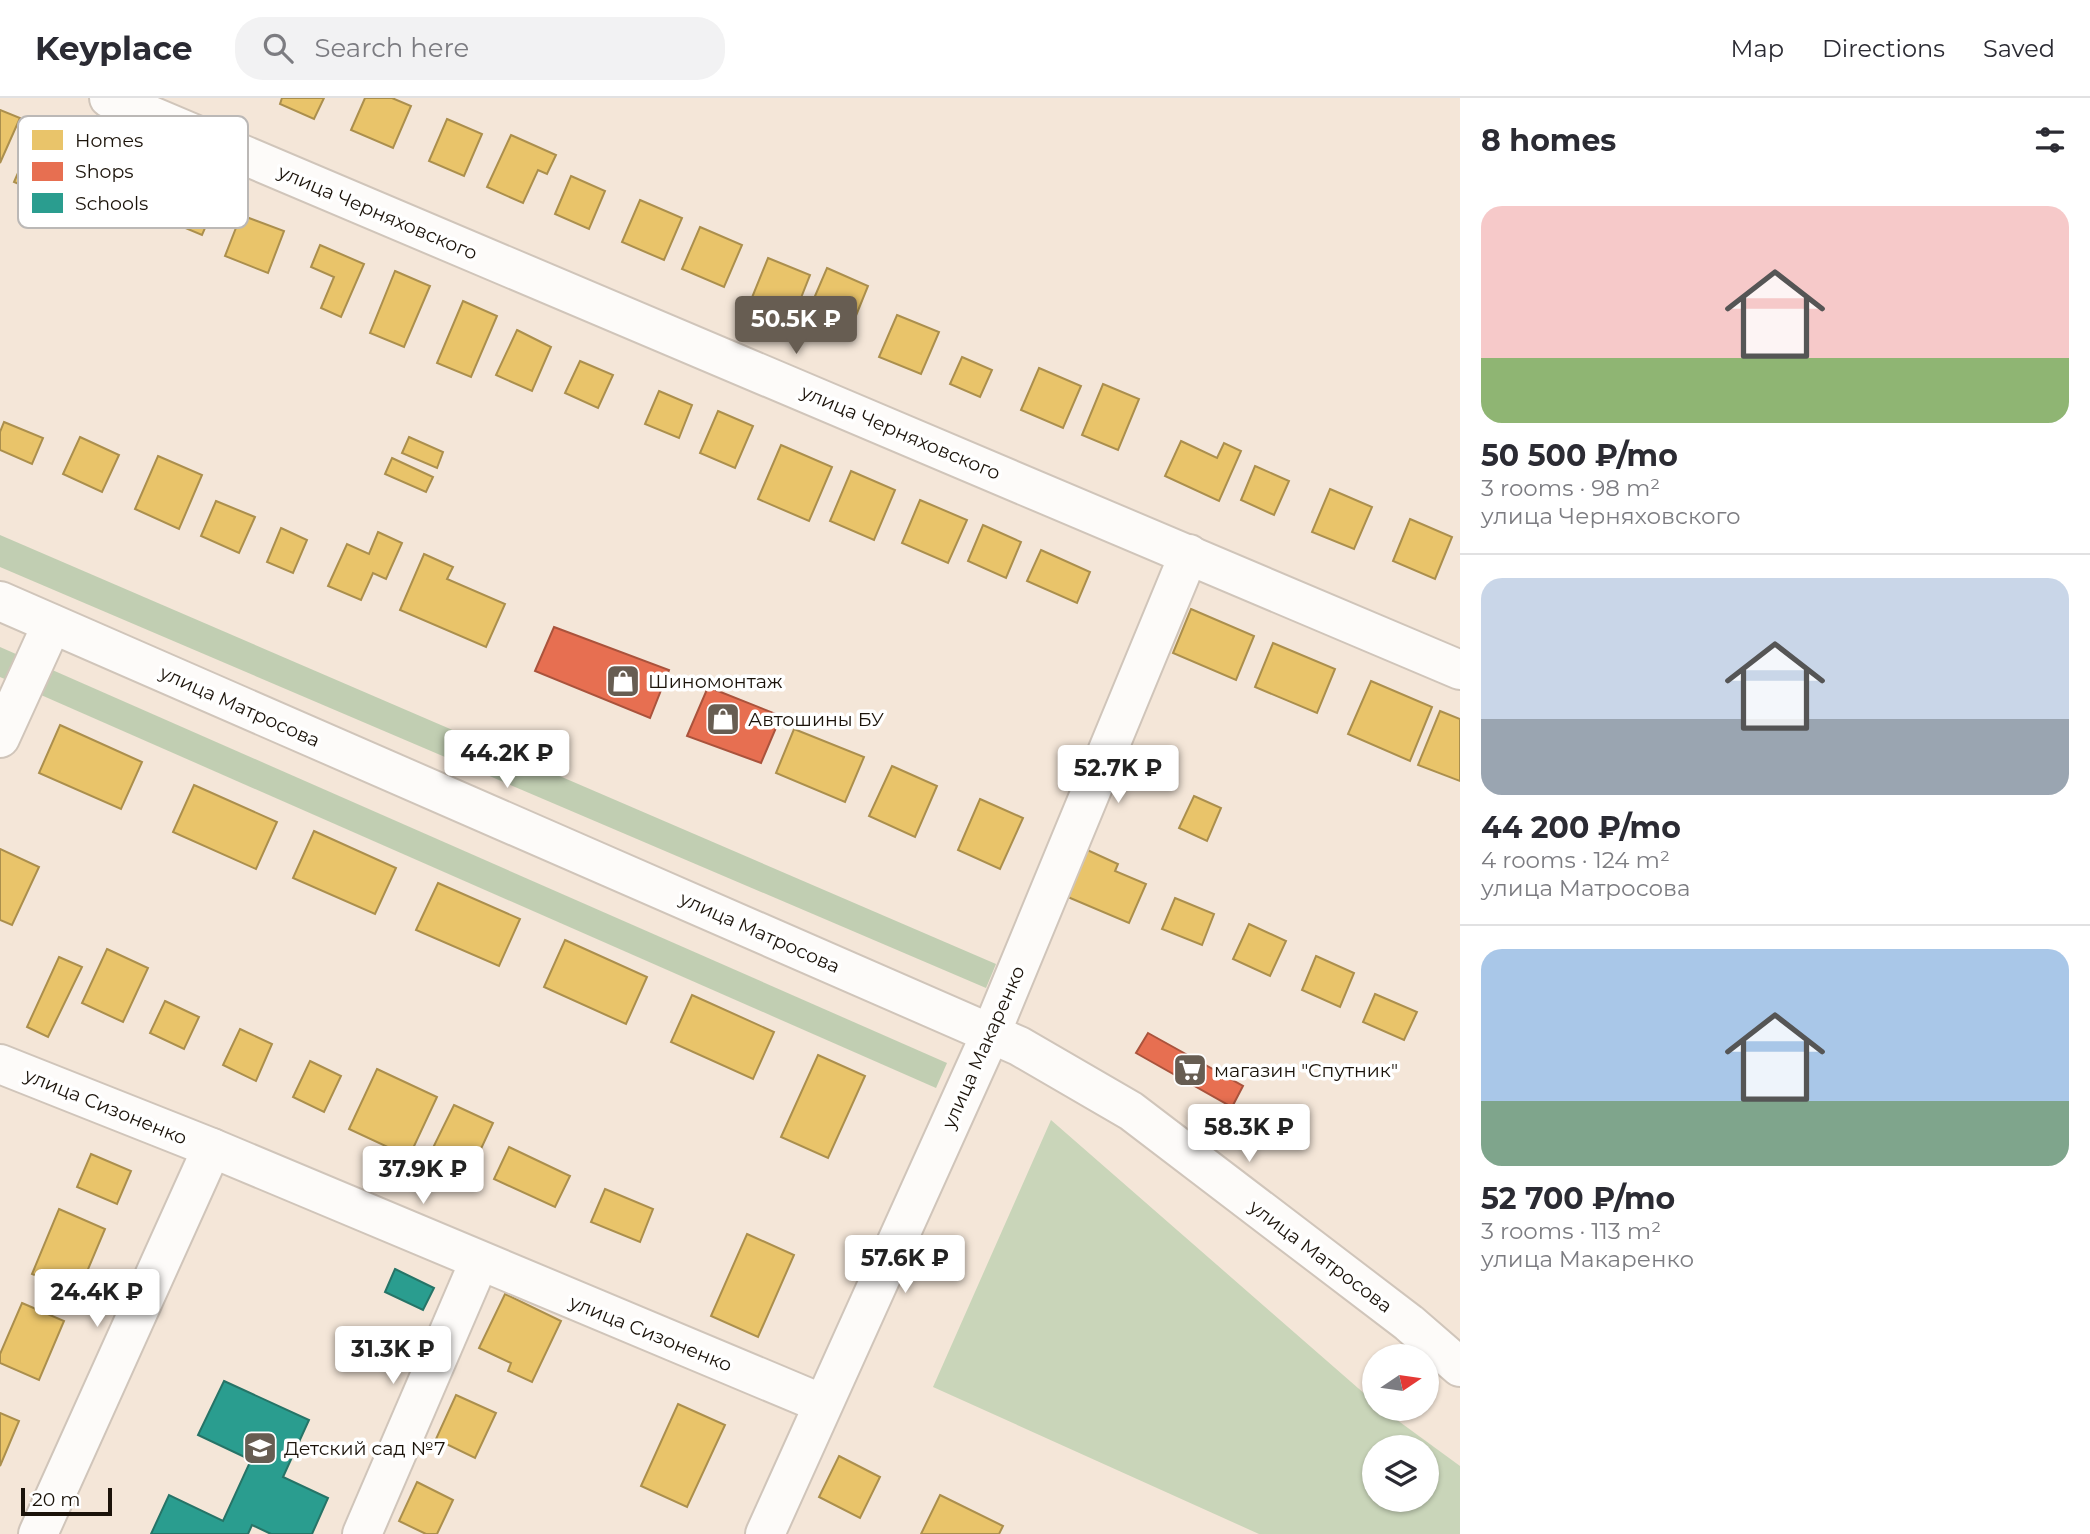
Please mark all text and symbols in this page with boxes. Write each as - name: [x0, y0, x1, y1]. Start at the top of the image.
- search box: [235, 17, 725, 80]
- text: Keyplace: [35, 28, 193, 68]
- icon: search: [259, 29, 297, 67]
- text: Search here: [315, 32, 469, 64]
- text: Map: [1731, 34, 1784, 63]
- text: Directions: [1822, 34, 1945, 63]
- text: Saved: [1983, 34, 2055, 63]
- legend: [18, 116, 248, 228]
- icon: filters: [2031, 121, 2069, 159]
- text: 8 homes: [1481, 122, 1616, 159]
- text: Homes: [75, 129, 143, 152]
- text: Shops: [75, 160, 134, 183]
- street label: улица Черняховского: [274, 160, 481, 265]
- text: Schools: [75, 192, 148, 215]
- icon: home: [1712, 251, 1838, 377]
- pin: 50.5K ₽: [731, 296, 861, 356]
- text: 50.5K ₽: [751, 305, 841, 333]
- street label: улица Черняховского: [797, 380, 1004, 485]
- text: 50 500 ₽/mo: [1481, 437, 1678, 474]
- text: 3 rooms · 98 m²: [1481, 474, 1660, 502]
- text: улица Черняховского: [1481, 502, 1741, 530]
- icon: home: [1712, 623, 1838, 749]
- street label: улица Матросова: [155, 660, 324, 752]
- shop icon: Шиномонтаж: [604, 662, 642, 700]
- place label: Шиномонтаж: [648, 670, 783, 693]
- shop icon: Автошины БУ: [704, 700, 742, 738]
- place label: Автошины БУ: [748, 708, 884, 731]
- pin: 44.2K ₽: [442, 730, 572, 790]
- text: 44.2K ₽: [460, 739, 554, 767]
- pin: 52.7K ₽: [1053, 746, 1183, 805]
- text: 52.7K ₽: [1074, 754, 1162, 782]
- text: 44 200 ₽/mo: [1481, 809, 1681, 846]
- text: 4 rooms · 124 m²: [1481, 846, 1670, 874]
- text: улица Матросова: [1481, 874, 1690, 902]
- street label: улица Матросова: [675, 886, 844, 978]
- street label: улица Макаренко: [937, 962, 1030, 1133]
- icon: home: [1712, 994, 1838, 1120]
- supermarket icon: магазин "Спутник": [1171, 1051, 1209, 1089]
- place label: магазин "Спутник": [1214, 1059, 1398, 1082]
- street label: улица Сизоненко: [20, 1063, 191, 1150]
- pin: 58.3K ₽: [1184, 1104, 1314, 1164]
- text: 58.3K ₽: [1204, 1113, 1294, 1141]
- pin: 37.9K ₽: [358, 1146, 488, 1206]
- text: 37.9K ₽: [379, 1155, 467, 1183]
- text: 52 700 ₽/mo: [1481, 1180, 1675, 1217]
- street label: улица Матросова: [1244, 1195, 1397, 1318]
- text: 3 rooms · 113 m²: [1481, 1217, 1661, 1245]
- pin: 57.6K ₽: [840, 1236, 970, 1295]
- text: 57.6K ₽: [861, 1244, 949, 1272]
- text: улица Макаренко: [1481, 1245, 1694, 1273]
- pin: 24.4K ₽: [32, 1270, 162, 1329]
- text: 24.4K ₽: [51, 1278, 143, 1306]
- street label: улица Сизоненко: [565, 1290, 736, 1377]
- pin: 31.3K ₽: [328, 1326, 458, 1386]
- text: 31.3K ₽: [351, 1335, 435, 1363]
- north arrow: [1362, 1344, 1438, 1421]
- map controls: [1362, 1344, 1439, 1512]
- school or university icon: Детский сад №7: [241, 1429, 279, 1467]
- button: layers: [1362, 1435, 1439, 1512]
- place label: Детский сад №7: [284, 1437, 445, 1460]
- scale bar: [21, 1485, 112, 1517]
- text: 20 m: [32, 1488, 80, 1511]

